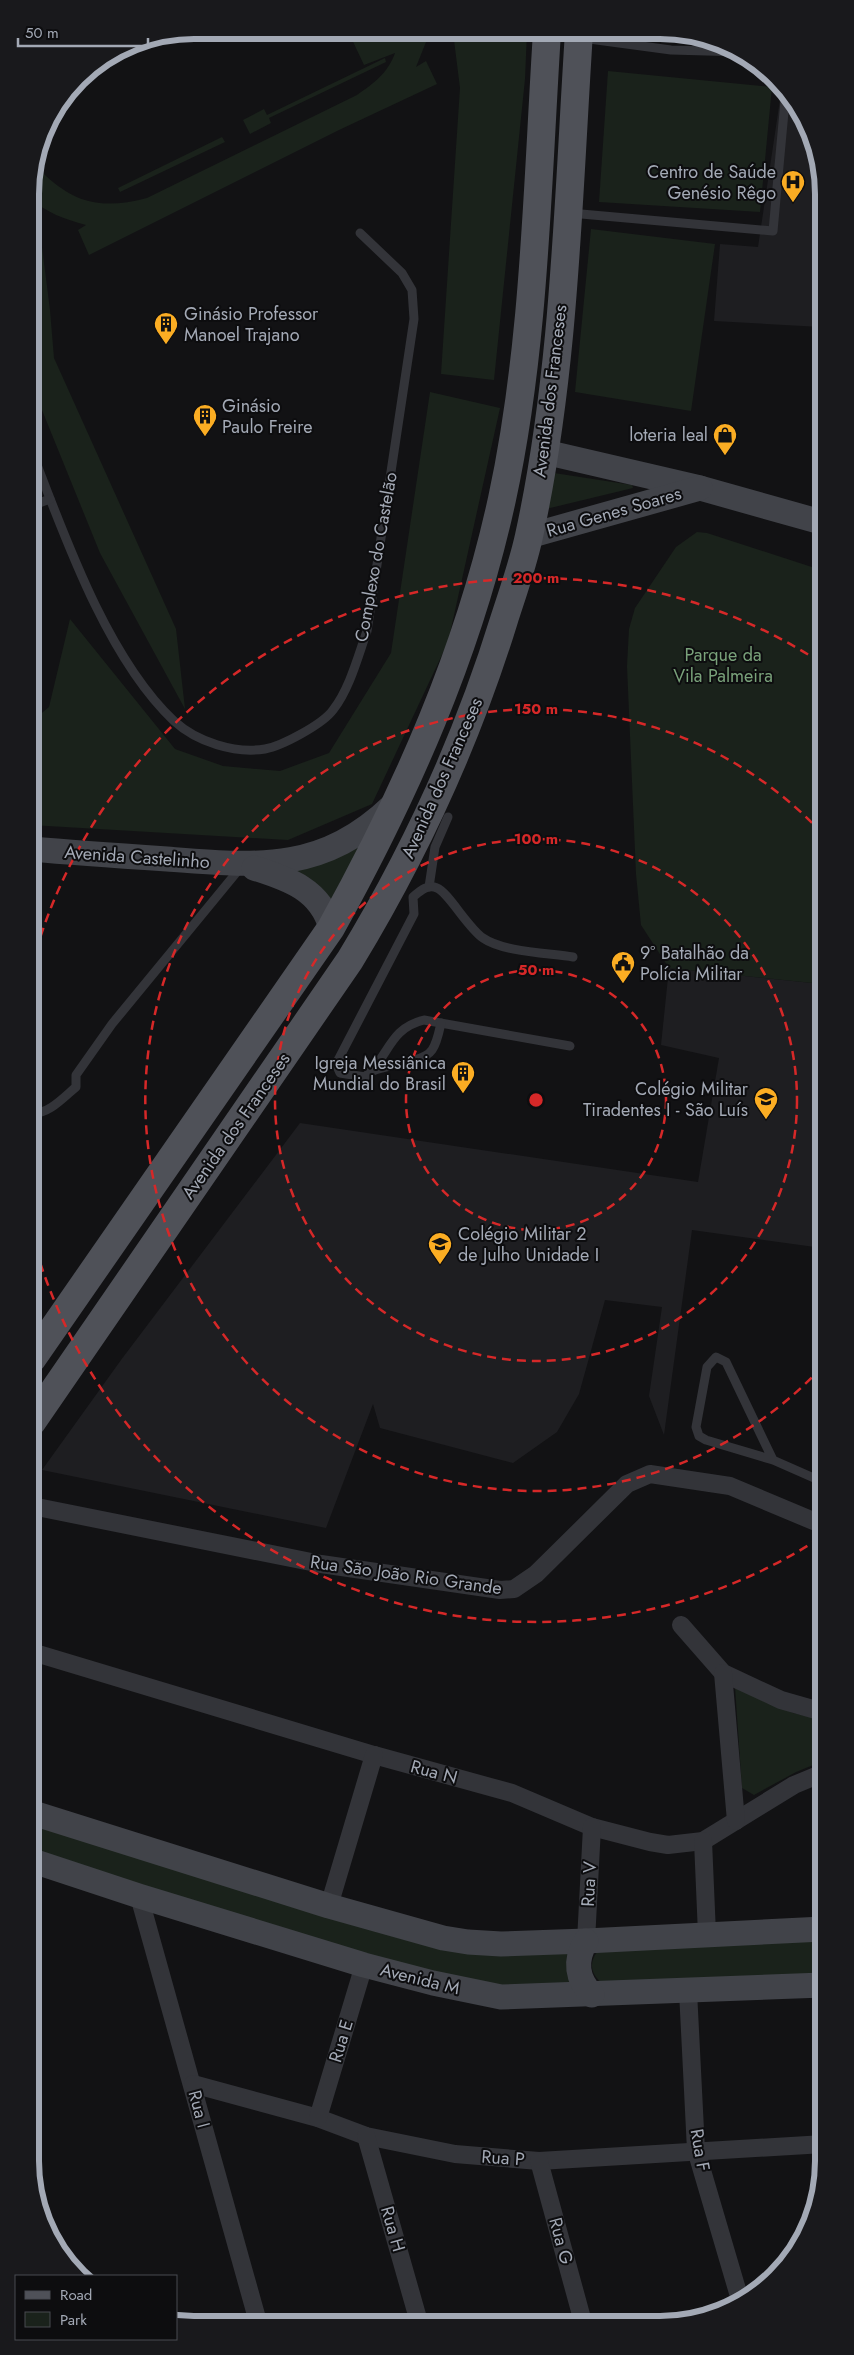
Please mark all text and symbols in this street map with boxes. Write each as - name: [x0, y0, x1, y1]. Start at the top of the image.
- scale bar: [18, 15, 148, 47]
- text: 50 m: [25, 22, 59, 44]
- place label: Centro de Saúde Genésio Rêgo: [647, 159, 776, 206]
- hospital icon: Centro de Saúde Genésio Rêgo: [780, 169, 806, 203]
- place label: Ginásio Professor Manoel Trajano: [184, 301, 319, 348]
- street label: Avenida dos Franceses: [527, 303, 573, 479]
- building icon: Ginásio Professor Manoel Trajano: [153, 311, 179, 345]
- place label: Ginásio Paulo Freire: [222, 393, 312, 440]
- building icon: Ginásio Paulo Freire: [192, 403, 218, 437]
- place label: loteria leal: [629, 422, 708, 448]
- shop icon: loteria leal: [712, 422, 738, 456]
- street label: Complexo do Castelão: [348, 470, 404, 644]
- street label: Rua Genes Soares: [544, 480, 684, 544]
- text: 200 m: [513, 567, 559, 589]
- park label: Parque da Vila Palmeira: [673, 642, 773, 689]
- street label: Avenida dos Franceses: [395, 693, 489, 863]
- text: 150 m: [514, 698, 558, 720]
- text: 100 m: [514, 828, 558, 850]
- street label: Avenida Castelinho: [63, 839, 211, 875]
- place label: 9º Batalhão da Polícia Militar: [640, 940, 749, 987]
- public building icon: 9º Batalhão da Polícia Militar: [610, 950, 636, 984]
- text: 50 m: [518, 959, 554, 981]
- street label: Avenida dos Franceses: [176, 1047, 296, 1205]
- place label: Igreja Messiânica Mundial do Brasil: [313, 1050, 446, 1097]
- building icon: Igreja Messiânica Mundial do Brasil: [450, 1060, 476, 1094]
- place label: Colégio Militar Tiradentes I - São Luís: [583, 1076, 749, 1123]
- school or university icon: Colégio Militar Tiradentes I - São Luís: [753, 1086, 779, 1120]
- centre of rings: [527, 1091, 545, 1109]
- place label: Colégio Militar 2 de Julho Unidade I: [458, 1221, 599, 1268]
- school or university icon: Colégio Militar 2 de Julho Unidade I: [427, 1231, 453, 1265]
- street label: Rua São João Rio Grande: [308, 1549, 504, 1601]
- street label: Rua N: [408, 1753, 460, 1791]
- street label: Rua V: [575, 1860, 603, 1907]
- street label: Avenida M: [378, 1957, 462, 2001]
- street label: Rua E: [322, 2016, 360, 2066]
- street label: Rua I: [182, 2087, 216, 2131]
- street label: Rua F: [683, 2127, 717, 2173]
- street label: Rua P: [480, 2144, 526, 2172]
- street label: Rua H: [374, 2203, 412, 2255]
- street label: Rua G: [542, 2215, 580, 2267]
- legend: [15, 2275, 178, 2340]
- text: Road: [60, 2284, 92, 2306]
- text: Park: [60, 2309, 87, 2331]

